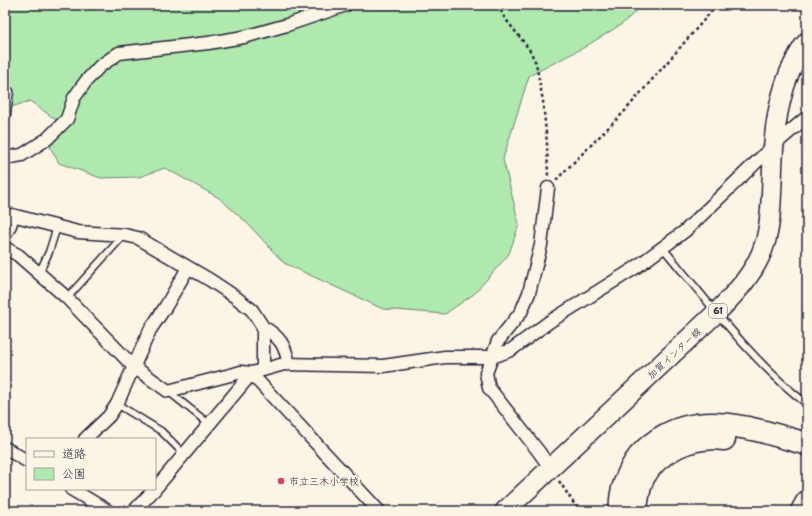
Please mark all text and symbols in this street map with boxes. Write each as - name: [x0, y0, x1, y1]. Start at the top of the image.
- road number: 61: [709, 304, 727, 318]
- street label: 加賀インター線: [644, 325, 704, 382]
- legend: [26, 438, 156, 490]
- text: 道路: [62, 446, 86, 462]
- text: 公園: [62, 466, 86, 482]
- place label: 市立三木小学校: [289, 475, 359, 488]
- marker: 市立三木小学校: [276, 476, 286, 486]

